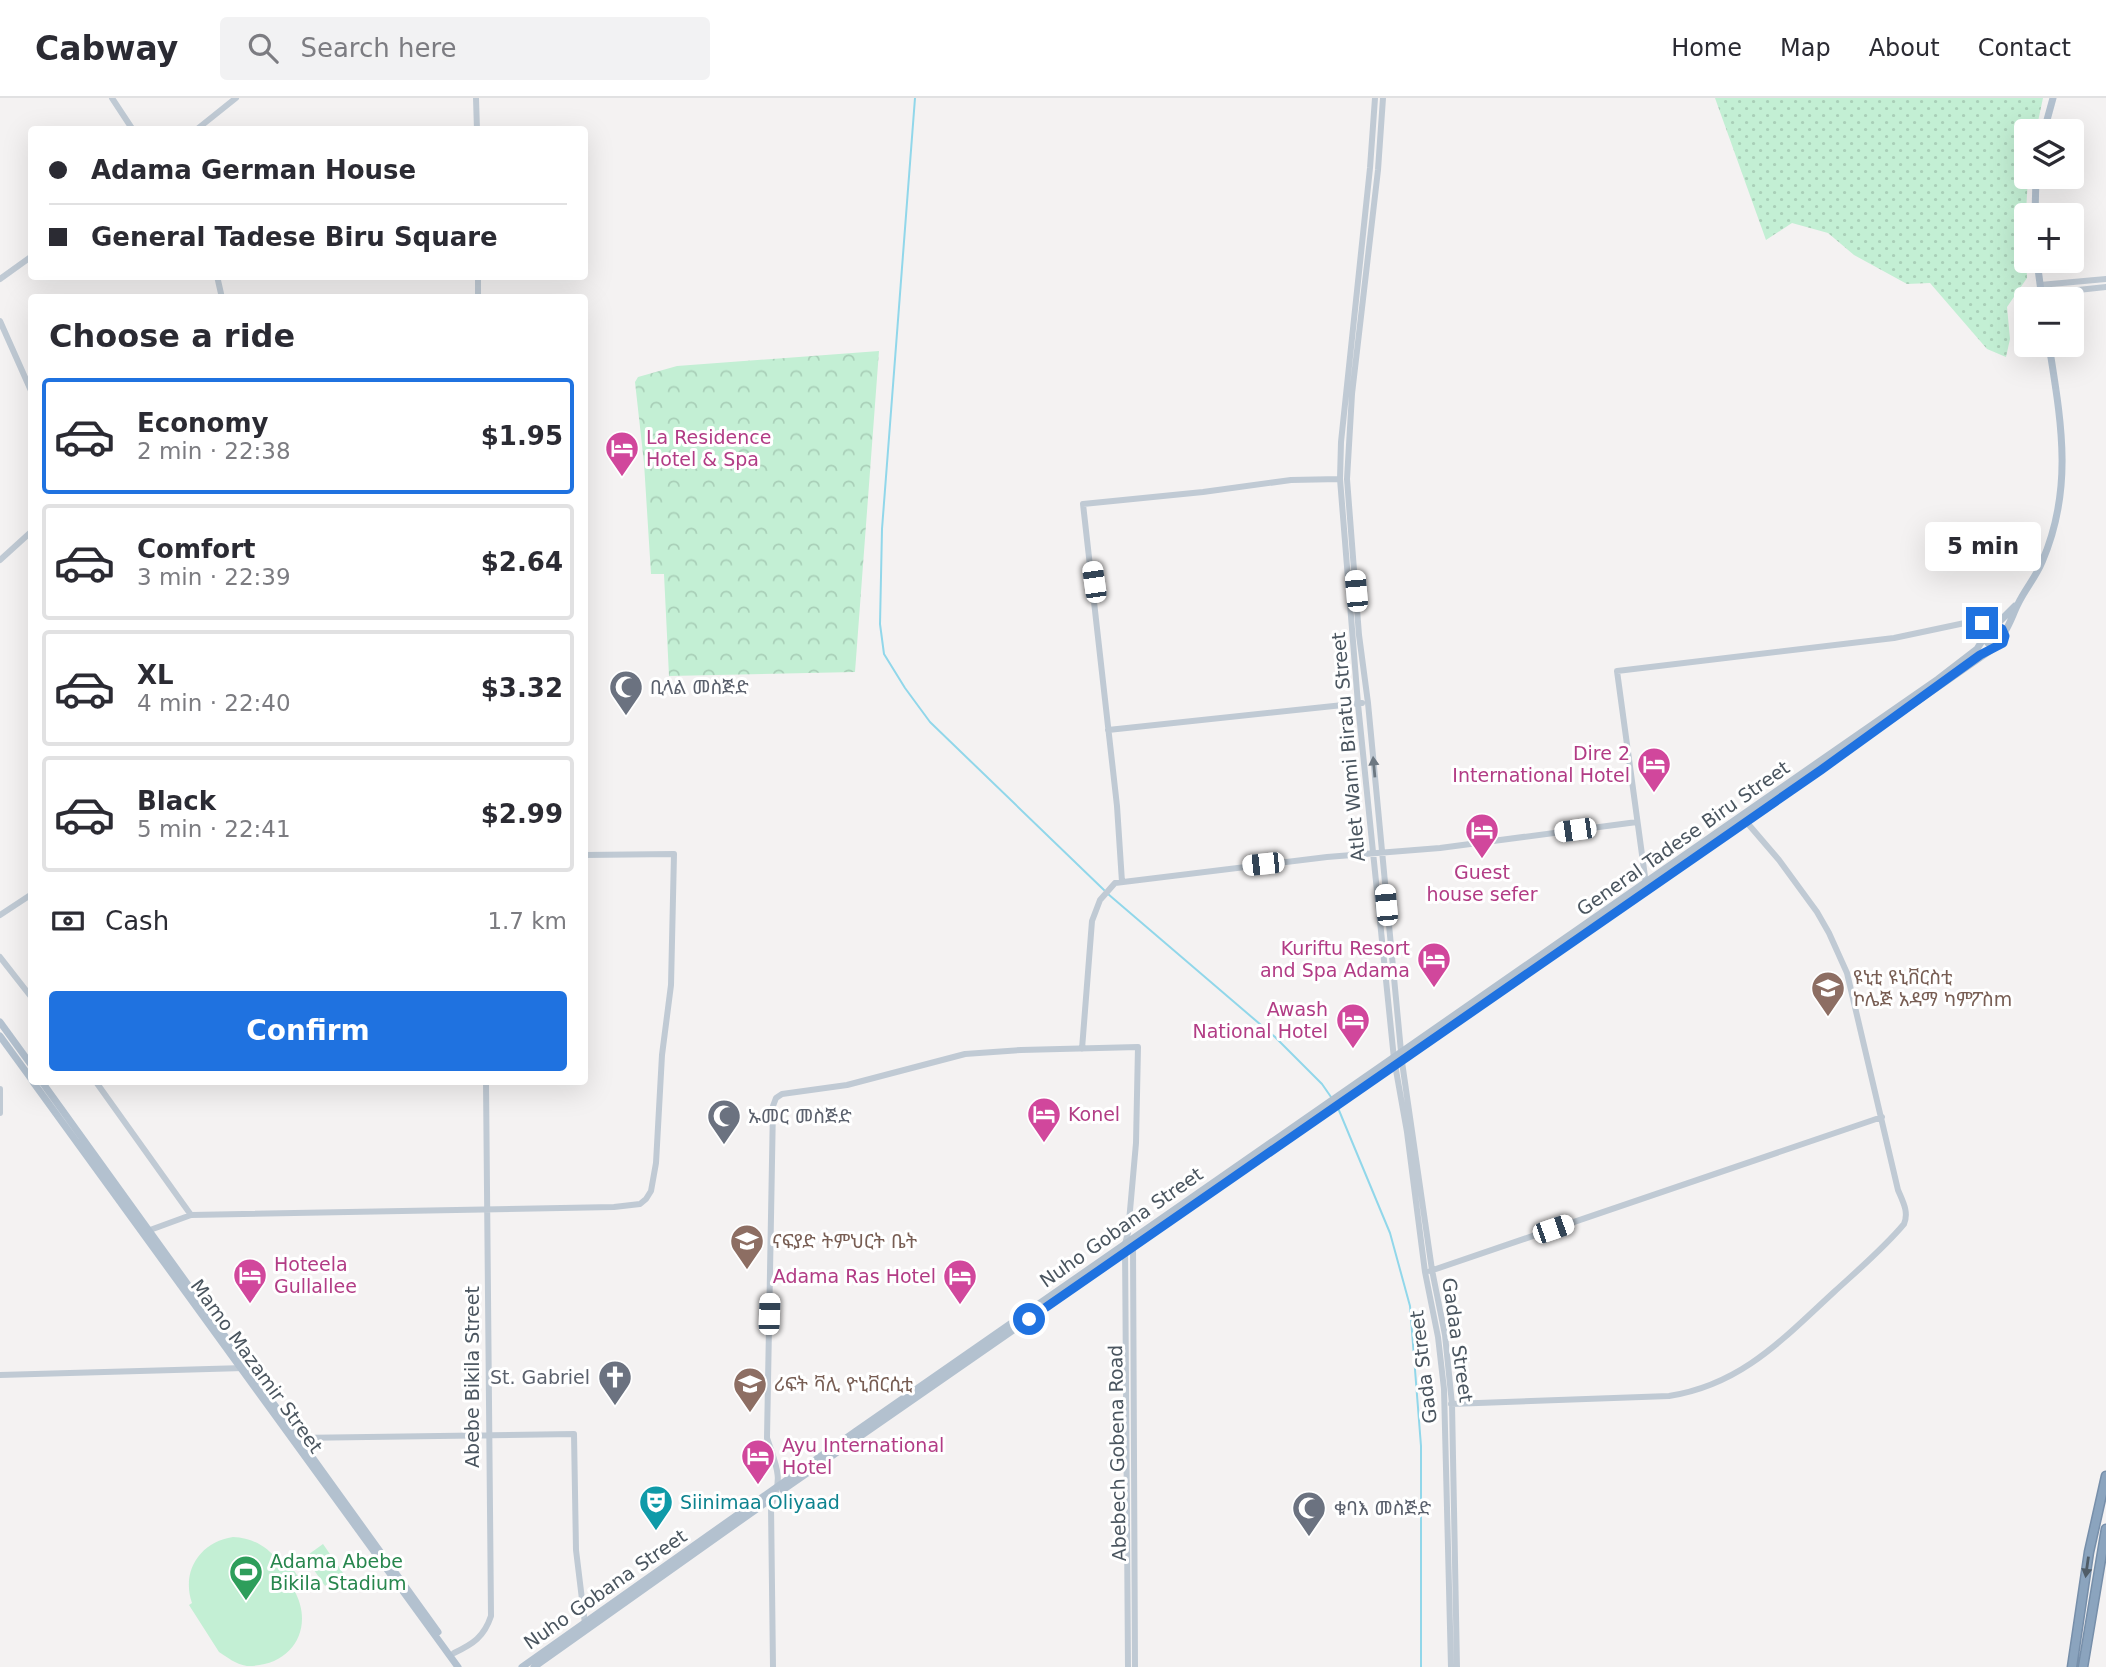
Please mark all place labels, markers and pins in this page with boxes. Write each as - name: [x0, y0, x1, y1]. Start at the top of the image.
- place label: La Residence Hotel & Spa: [646, 426, 771, 470]
- hotel icon: La Residence Hotel & Spa: [603, 429, 641, 478]
- mosque icon: ቢላል መስጅድ: [607, 668, 645, 717]
- place label: ቢላል መስጅድ: [650, 676, 749, 698]
- place label: Dire 2 International Hotel: [1452, 742, 1630, 786]
- hotel icon: Dire 2 International Hotel: [1635, 745, 1673, 794]
- hotel icon: Guest house sefer: [1463, 811, 1501, 860]
- place label: Guest house sefer: [1426, 861, 1538, 905]
- place label: Kuriftu Resort and Spa Adama: [1260, 937, 1410, 981]
- hotel icon: Kuriftu Resort and Spa Adama: [1415, 940, 1453, 989]
- place label: ዩኒቲ ዩኒቨርስቲ ኮሌጅ አዳማ ካምፖስm: [1853, 966, 2012, 1010]
- school or university icon: ዩኒቲ ዩኒቨርስቲ ኮሌጅ አዳማ ካምፖስm: [1809, 969, 1847, 1018]
- place label: Awash National Hotel: [1192, 998, 1328, 1042]
- hotel icon: Awash National Hotel: [1334, 1001, 1372, 1050]
- hotel icon: Konel: [1025, 1095, 1063, 1144]
- mosque icon: ኡመር መስጅድ: [705, 1097, 743, 1146]
- place label: Konel: [1068, 1103, 1120, 1125]
- place label: ኡመር መስጅድ: [748, 1105, 852, 1127]
- school or university icon: ናፍያድ ትምህርት ቤት: [728, 1222, 766, 1271]
- place label: ናፍያድ ትምህርት ቤት: [772, 1230, 918, 1252]
- place label: Hoteela Gullallee: [274, 1253, 357, 1297]
- hotel icon: Hoteela Gullallee: [231, 1256, 269, 1305]
- hotel icon: Adama Ras Hotel: [941, 1257, 979, 1306]
- place label: Adama Ras Hotel: [773, 1265, 936, 1287]
- church icon: St. Gabriel: [596, 1358, 634, 1407]
- school or university icon: ሪፍት ቫሊ ዮኒቨርሲቲ: [731, 1365, 769, 1414]
- place label: St. Gabriel: [490, 1366, 590, 1388]
- place label: ሪፍት ቫሊ ዮኒቨርሲቲ: [774, 1373, 914, 1395]
- place label: Ayu International Hotel: [782, 1434, 944, 1478]
- hotel icon: Ayu International Hotel: [739, 1437, 777, 1486]
- theatre icon: Siinimaa Oliyaad: [637, 1483, 675, 1532]
- mosque icon: ቁባእ መስጅድ: [1290, 1489, 1328, 1538]
- place label: Siinimaa Oliyaad: [680, 1491, 840, 1513]
- place label: ቁባእ መስጅድ: [1334, 1497, 1432, 1519]
- place label: Adama Abebe Bikila Stadium: [270, 1550, 407, 1594]
- sports icon: Adama Abebe Bikila Stadium: [227, 1553, 265, 1602]

